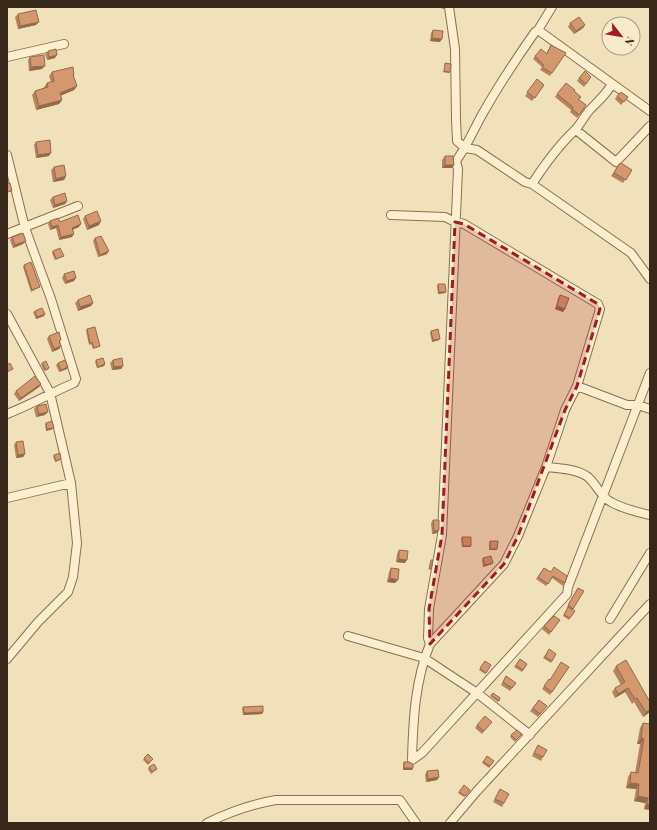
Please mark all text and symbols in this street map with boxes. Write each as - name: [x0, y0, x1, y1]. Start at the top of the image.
- north arrow: [601, 16, 641, 56]
- text: N: [621, 34, 638, 49]

